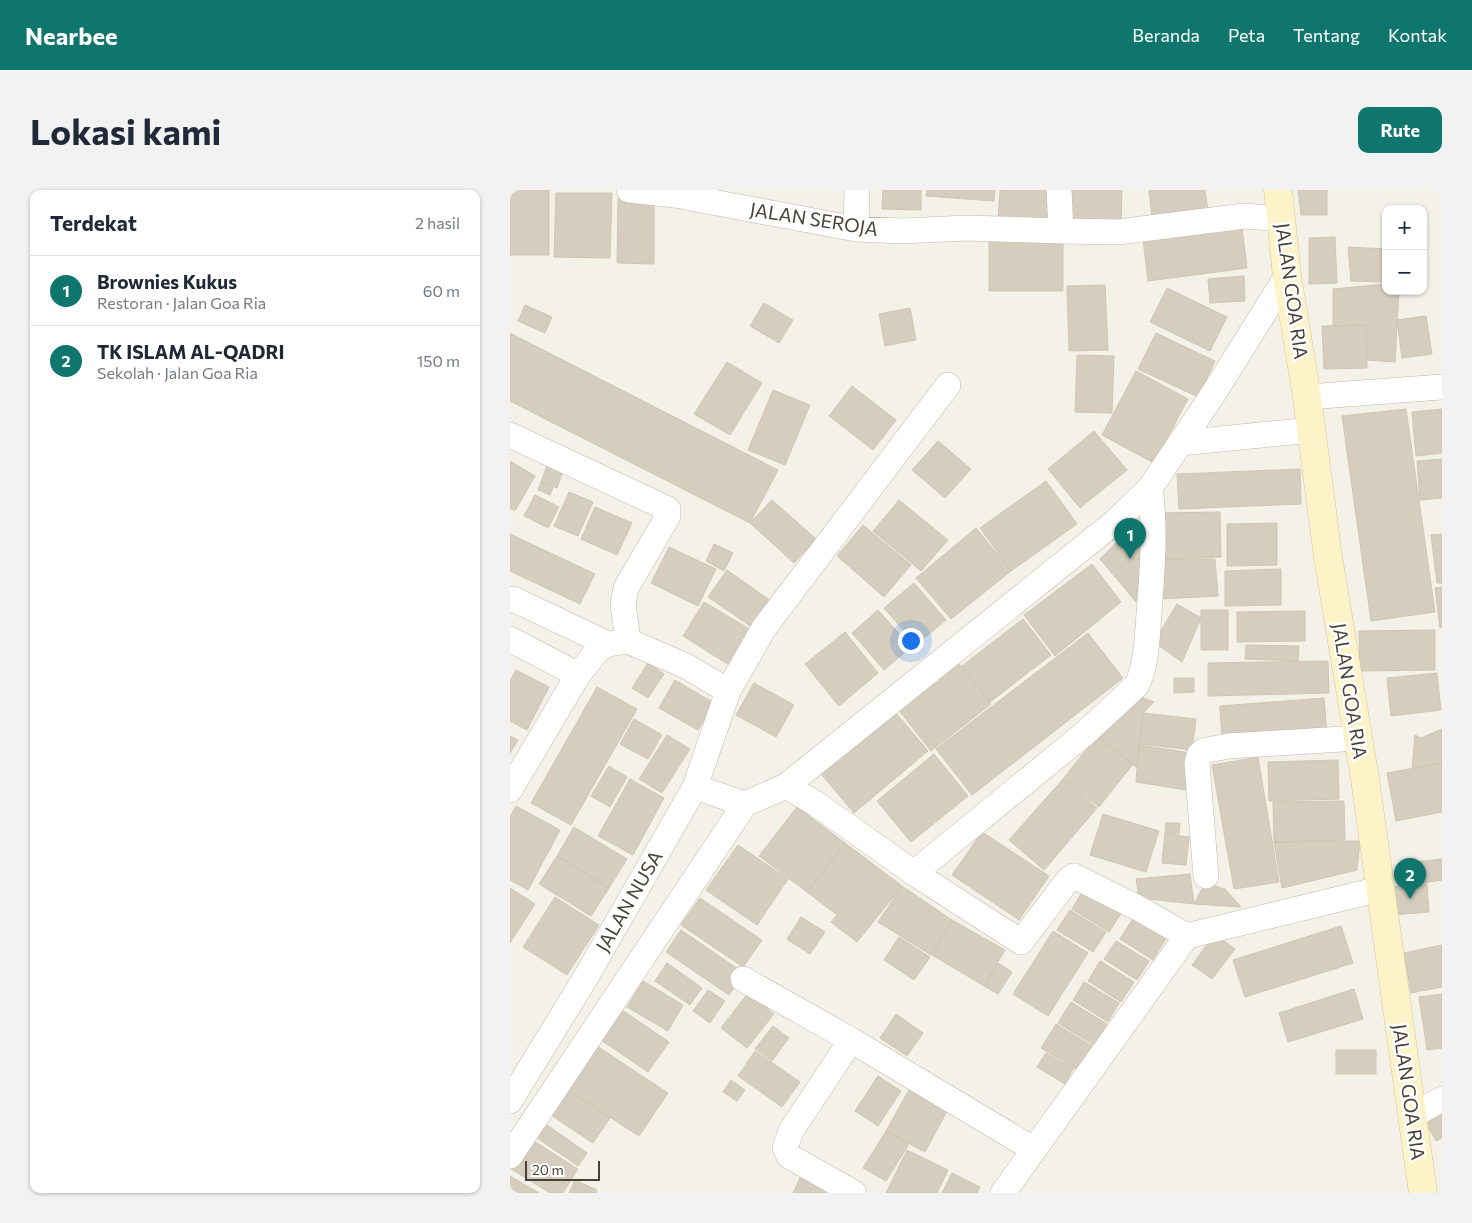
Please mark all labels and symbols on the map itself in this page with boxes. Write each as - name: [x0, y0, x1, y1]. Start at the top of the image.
- street label: JALAN SEROJA: [748, 197, 880, 240]
- street label: JALAN GOA RIA: [1272, 221, 1313, 361]
- pin: 1: [1114, 518, 1146, 559]
- street label: JALAN GOA RIA: [1328, 621, 1373, 761]
- your location: [898, 628, 924, 654]
- street label: JALAN NUSA: [590, 846, 667, 955]
- pin: 2: [1394, 858, 1426, 899]
- street label: JALAN GOA RIA: [1389, 1022, 1430, 1162]
- scale bar: [525, 1158, 600, 1181]

